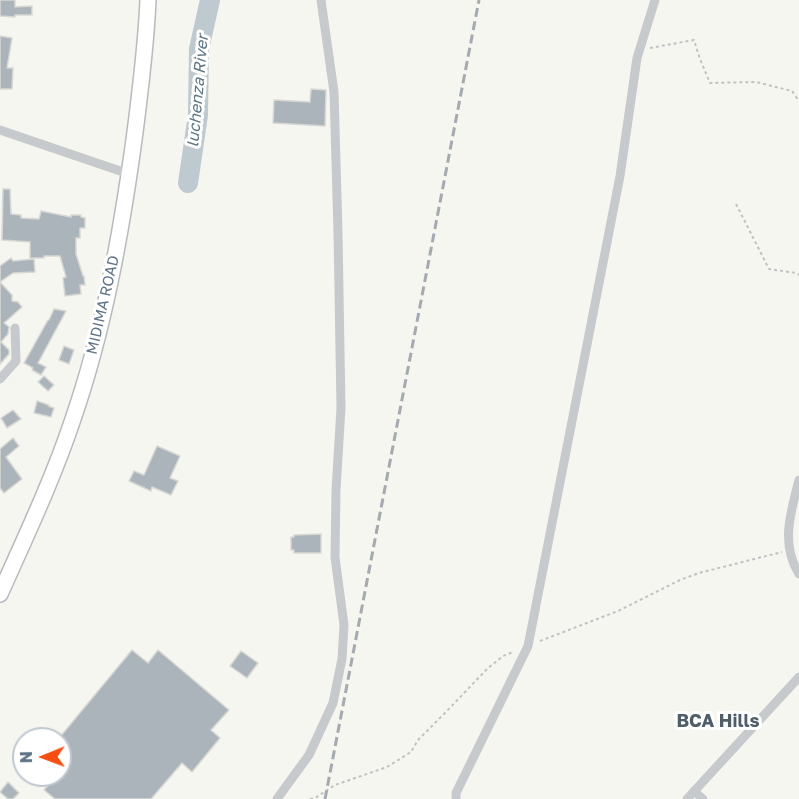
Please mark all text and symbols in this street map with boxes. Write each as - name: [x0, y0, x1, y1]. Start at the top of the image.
- water label: luchenza River: [184, 34, 212, 148]
- street label: MIDIMA ROAD: [83, 254, 123, 356]
- district label: BCA Hills: [676, 710, 760, 732]
- north arrow: [12, 727, 72, 787]
- text: N: [16, 751, 36, 764]

